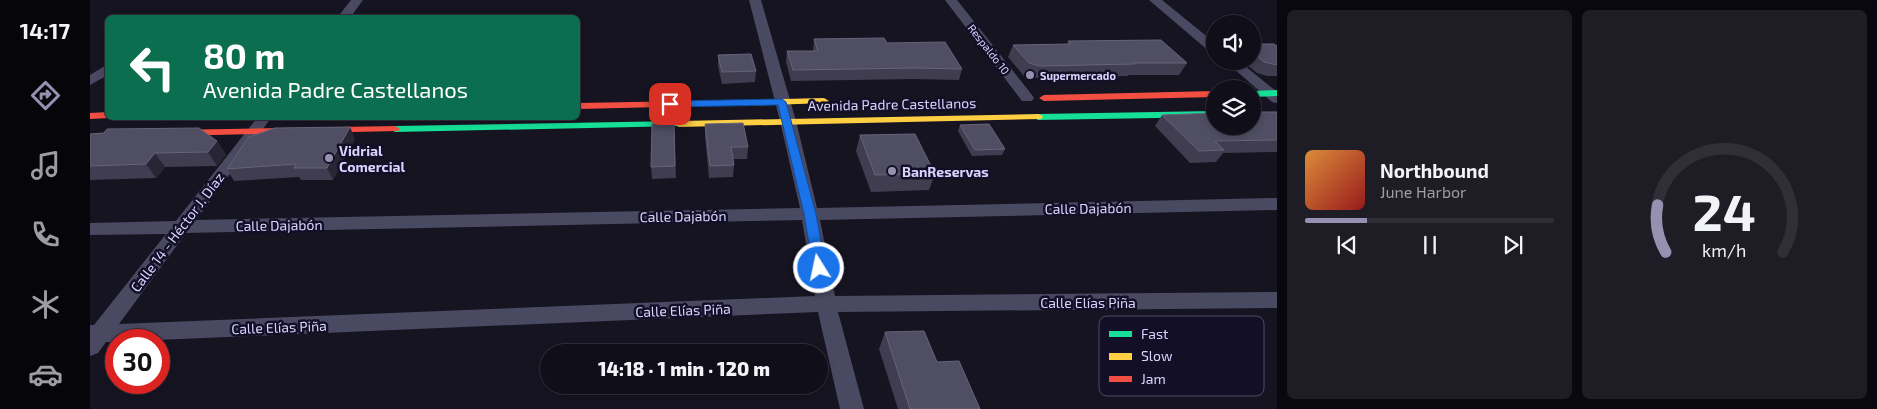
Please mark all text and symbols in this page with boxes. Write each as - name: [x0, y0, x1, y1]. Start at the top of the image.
- map controls: [1206, 15, 1261, 135]
- button: sound: [1206, 15, 1261, 70]
- text: 14:17: [20, 17, 70, 43]
- street label: Respaldo 10: [965, 21, 1013, 77]
- text: 80 m: [203, 34, 285, 76]
- icon: left: [120, 35, 185, 100]
- marker: Supermercado: [1024, 69, 1036, 81]
- place label: Supermercado: [1040, 69, 1116, 82]
- text: Avenida Padre Castellanos: [203, 76, 468, 102]
- icon: directions: [28, 78, 63, 113]
- button: layers: [1206, 80, 1261, 135]
- pin: [649, 83, 691, 125]
- icon: arrive: [656, 90, 684, 118]
- street label: Avenida Padre Castellanos: [808, 94, 976, 114]
- place label: Vidrial Comercial: [339, 142, 406, 175]
- icon: music: [28, 148, 63, 183]
- marker: Vidrial Comercial: [323, 152, 335, 164]
- text: Northbound: [1380, 159, 1489, 182]
- place label: BanReservas: [902, 163, 989, 180]
- marker: BanReservas: [886, 165, 898, 177]
- street label: Calle 14 - Héctor J. Díaz: [127, 169, 227, 295]
- text: 24: [1693, 179, 1756, 241]
- text: June Harbor: [1380, 182, 1467, 201]
- street label: Calle Dajabón: [1044, 199, 1132, 217]
- street label: Calle Dajabón: [639, 207, 727, 225]
- street label: Calle Dajabón: [235, 216, 323, 234]
- icon: phone: [28, 217, 63, 252]
- icon: previous: [1333, 231, 1361, 259]
- icon: pause: [1416, 231, 1444, 259]
- icon: next: [1499, 231, 1527, 259]
- text: km/h: [1702, 239, 1747, 261]
- position arrow: [792, 241, 844, 293]
- icon: climate: [28, 287, 63, 322]
- street label: Calle Elías Piña: [1040, 294, 1136, 311]
- street label: Calle Elías Piña: [635, 300, 731, 320]
- legend: [1099, 316, 1264, 396]
- street label: Calle Elías Piña: [231, 317, 327, 337]
- text: Fast: [1141, 325, 1168, 342]
- speed limit sign: 30: [105, 329, 170, 394]
- text: Slow: [1141, 347, 1173, 364]
- icon: car: [28, 357, 63, 392]
- text: 14:18 · 1 min · 120 m: [598, 357, 770, 380]
- text: Jam: [1141, 370, 1166, 387]

